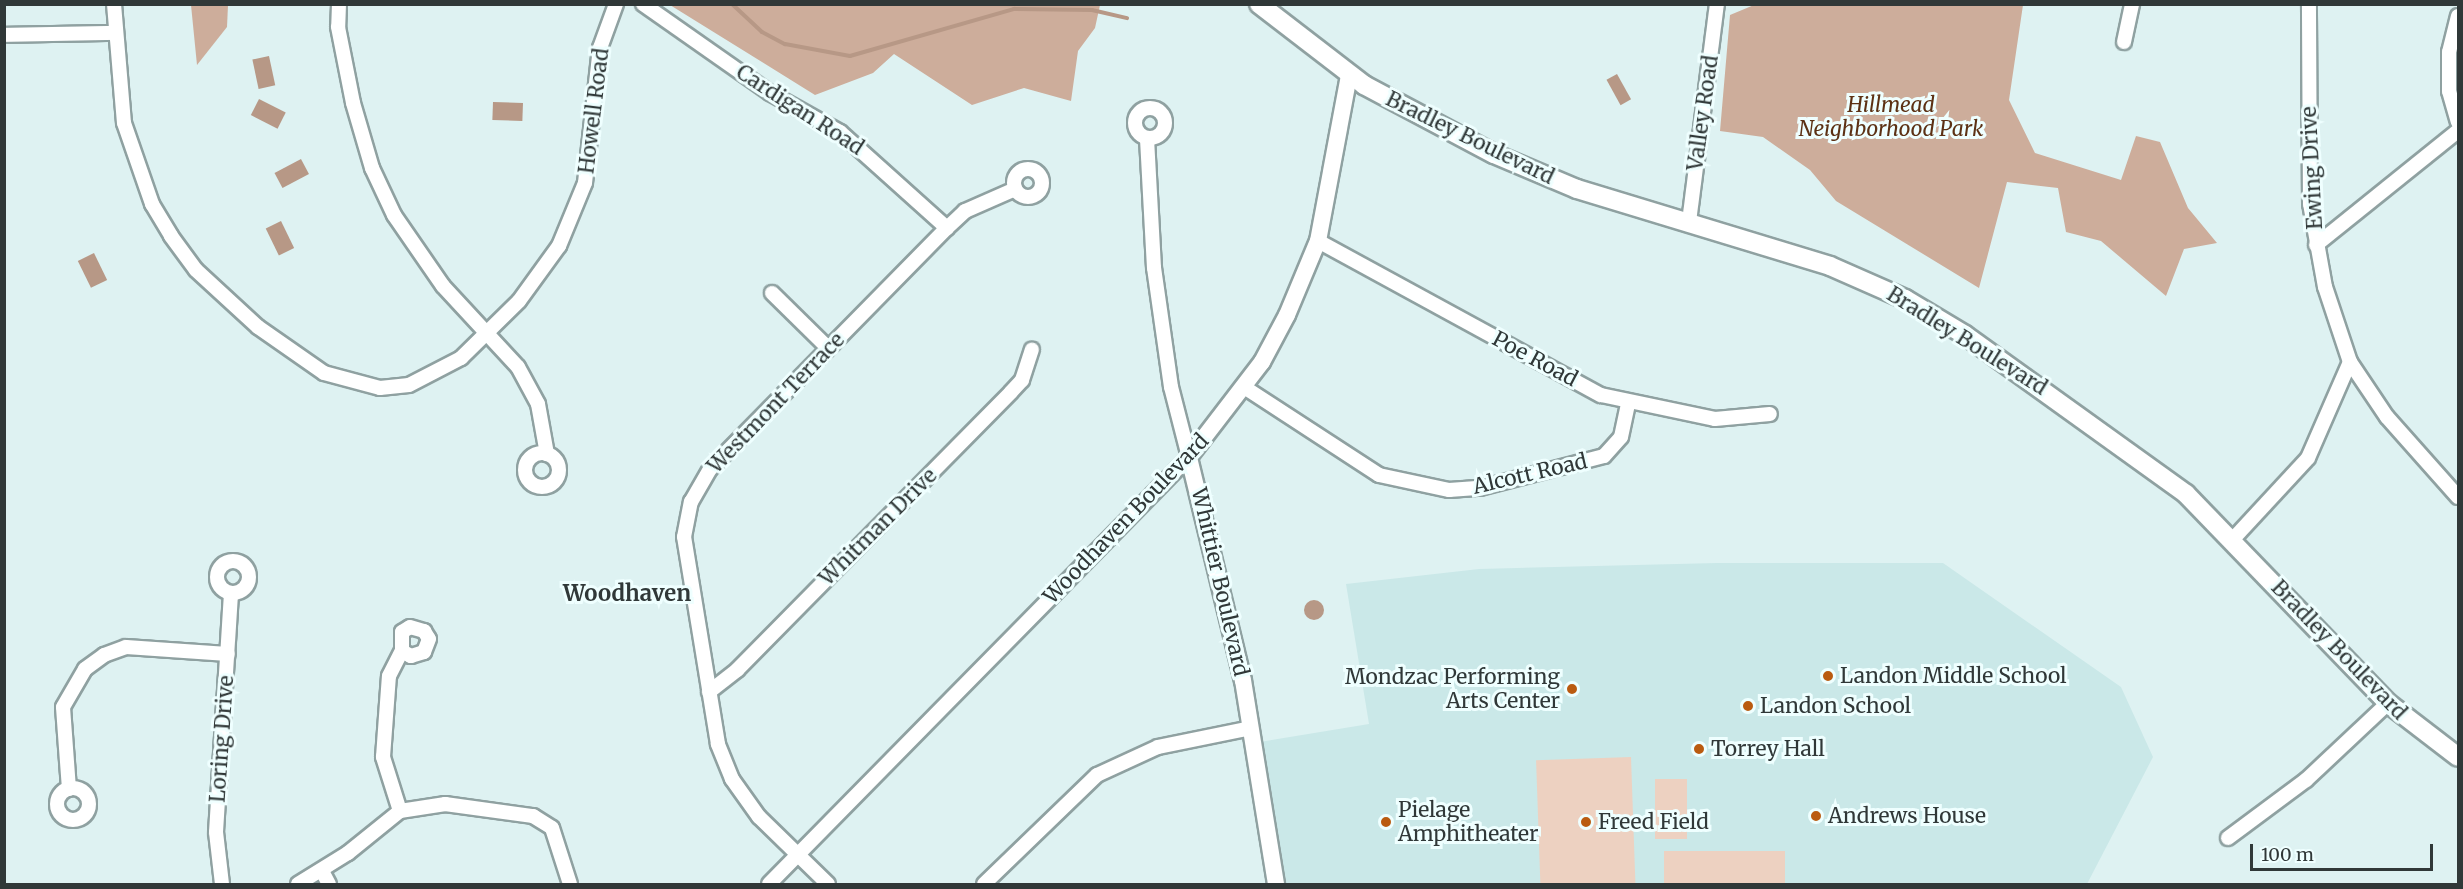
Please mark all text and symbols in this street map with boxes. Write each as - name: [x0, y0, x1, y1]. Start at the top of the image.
- street label: Howell Road: [574, 47, 614, 175]
- street label: Valley Road: [1682, 54, 1724, 172]
- street label: Cardigan Road: [731, 59, 869, 161]
- street label: Bradley Boulevard: [1382, 86, 1558, 190]
- park label: Hillmead Neighborhood Park: [1799, 92, 1983, 142]
- street label: Ewing Drive: [2296, 106, 2328, 230]
- street label: Bradley Boulevard: [1882, 282, 2052, 400]
- street label: Poe Road: [1488, 326, 1582, 392]
- street label: Westmont Terrace: [702, 327, 850, 479]
- street label: Woodhaven Boulevard: [1038, 429, 1214, 609]
- street label: Alcott Road: [1470, 449, 1590, 499]
- street label: Whitman Drive: [814, 463, 942, 591]
- street label: Whittier Boulevard: [1186, 485, 1254, 679]
- street label: Bradley Boulevard: [2266, 575, 2412, 725]
- district label: Woodhaven: [563, 581, 691, 607]
- place label: Landon Middle School: [1840, 663, 2067, 689]
- place label: Mondzac Performing Arts Center: [1345, 664, 1560, 714]
- marker: Landon Middle School: [1821, 669, 1835, 683]
- street label: Loring Drive: [205, 675, 239, 803]
- marker: Mondzac Performing Arts Center: [1565, 682, 1579, 696]
- place label: Landon School: [1760, 693, 1911, 719]
- marker: Landon School: [1741, 699, 1755, 713]
- place label: Torrey Hall: [1711, 736, 1825, 762]
- marker: Torrey Hall: [1692, 742, 1706, 756]
- place label: Pielage Amphitheater: [1398, 797, 1538, 847]
- place label: Andrews House: [1828, 803, 1986, 829]
- place label: Freed Field: [1598, 809, 1709, 835]
- marker: Andrews House: [1809, 809, 1823, 823]
- marker: Pielage Amphitheater: [1379, 815, 1393, 829]
- marker: Freed Field: [1579, 815, 1593, 829]
- scale bar: [2253, 832, 2436, 870]
- text: 100 m: [2261, 843, 2314, 866]

